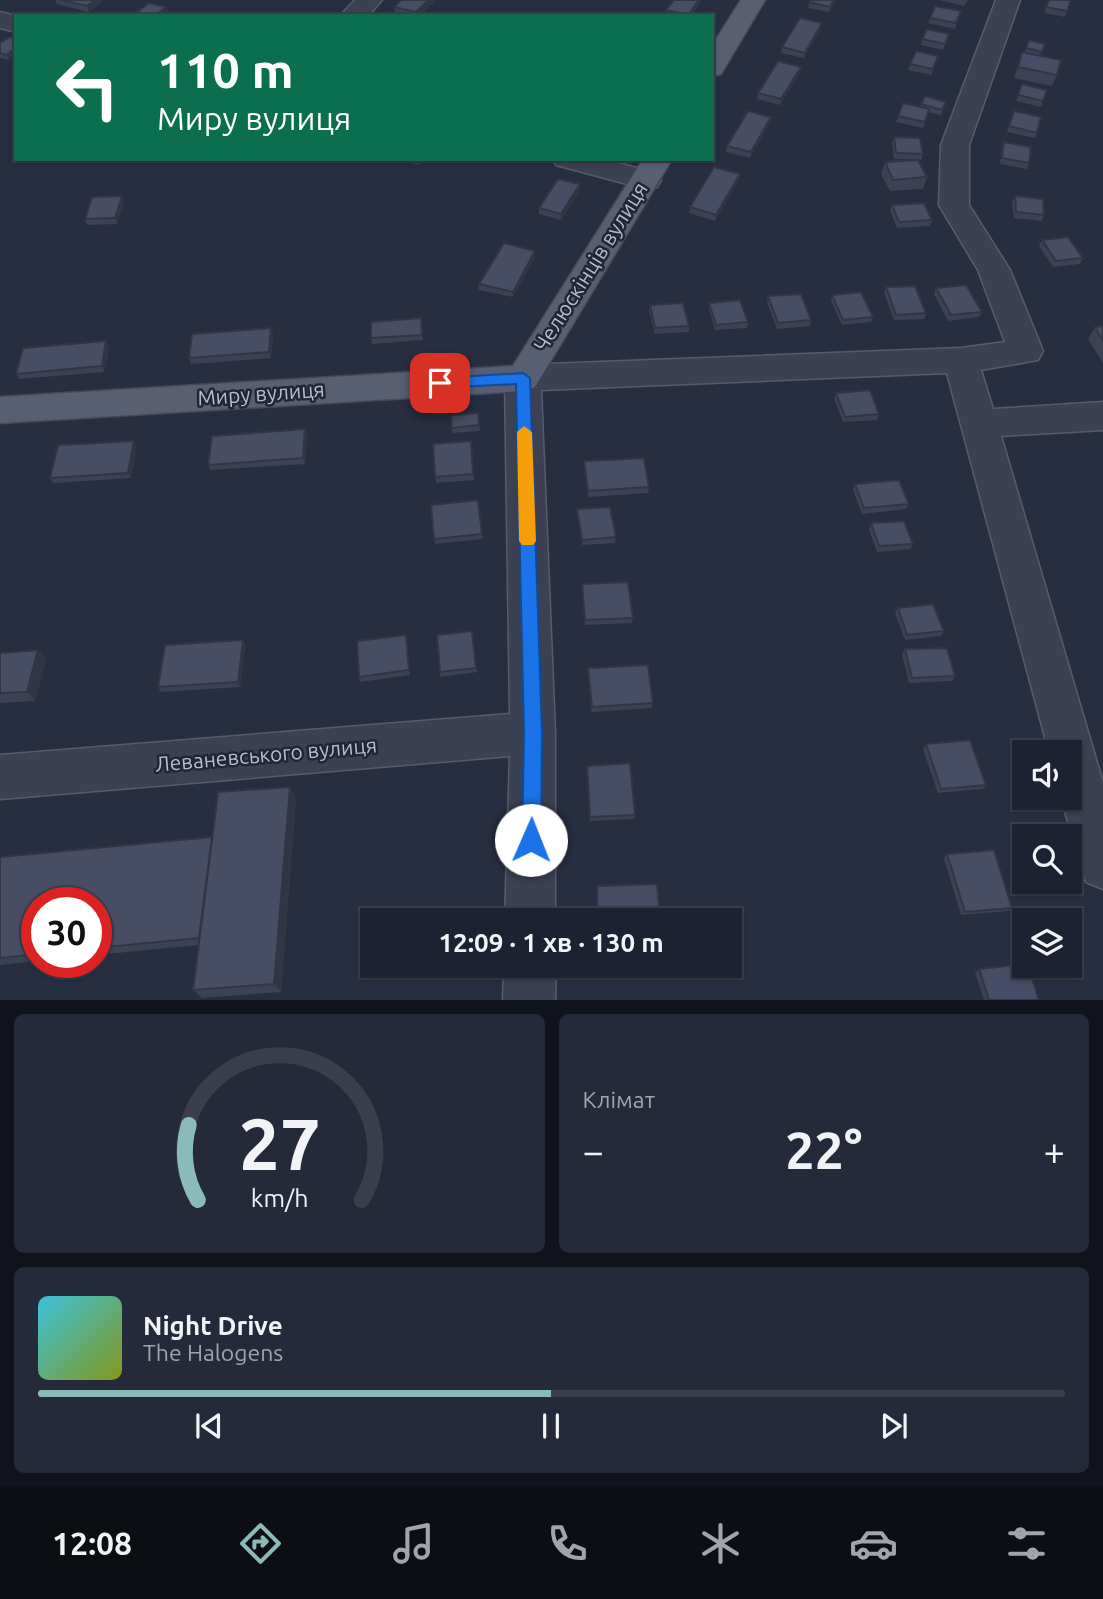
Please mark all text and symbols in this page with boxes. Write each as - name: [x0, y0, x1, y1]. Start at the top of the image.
- icon: left: [42, 42, 133, 133]
- text: 110 m: [157, 42, 294, 97]
- text: Миру вулиця: [157, 100, 351, 136]
- street label: Челюскінців вулиця: [528, 178, 652, 355]
- pin: [410, 353, 470, 413]
- icon: arrive: [421, 364, 459, 402]
- street label: Миру вулиця: [197, 377, 325, 409]
- street label: Леваневського вулиця: [154, 732, 378, 776]
- map controls: [1012, 740, 1082, 978]
- button: sound: [1012, 740, 1082, 810]
- position arrow: [494, 803, 568, 877]
- button: search: [1012, 824, 1082, 894]
- speed limit sign: 30: [21, 887, 112, 978]
- button: layers: [1012, 908, 1082, 978]
- text: 12:09 · 1 хв · 130 m: [438, 928, 664, 957]
- text: Клімат: [583, 1087, 655, 1112]
- text: 27: [238, 1102, 320, 1184]
- text: 22°: [785, 1121, 862, 1179]
- text: −: [583, 1130, 604, 1172]
- text: +: [1044, 1130, 1065, 1172]
- text: km/h: [250, 1183, 308, 1211]
- text: Night Drive: [143, 1311, 283, 1340]
- text: The Halogens: [143, 1340, 283, 1365]
- icon: previous: [190, 1407, 228, 1445]
- icon: pause: [532, 1407, 570, 1445]
- icon: next: [875, 1407, 913, 1445]
- icon: directions: [236, 1519, 285, 1568]
- icon: music: [389, 1519, 438, 1568]
- icon: phone: [543, 1519, 592, 1568]
- icon: climate: [696, 1519, 745, 1568]
- icon: car: [849, 1519, 898, 1568]
- icon: filters: [1002, 1519, 1051, 1568]
- text: 12:08: [52, 1525, 132, 1561]

